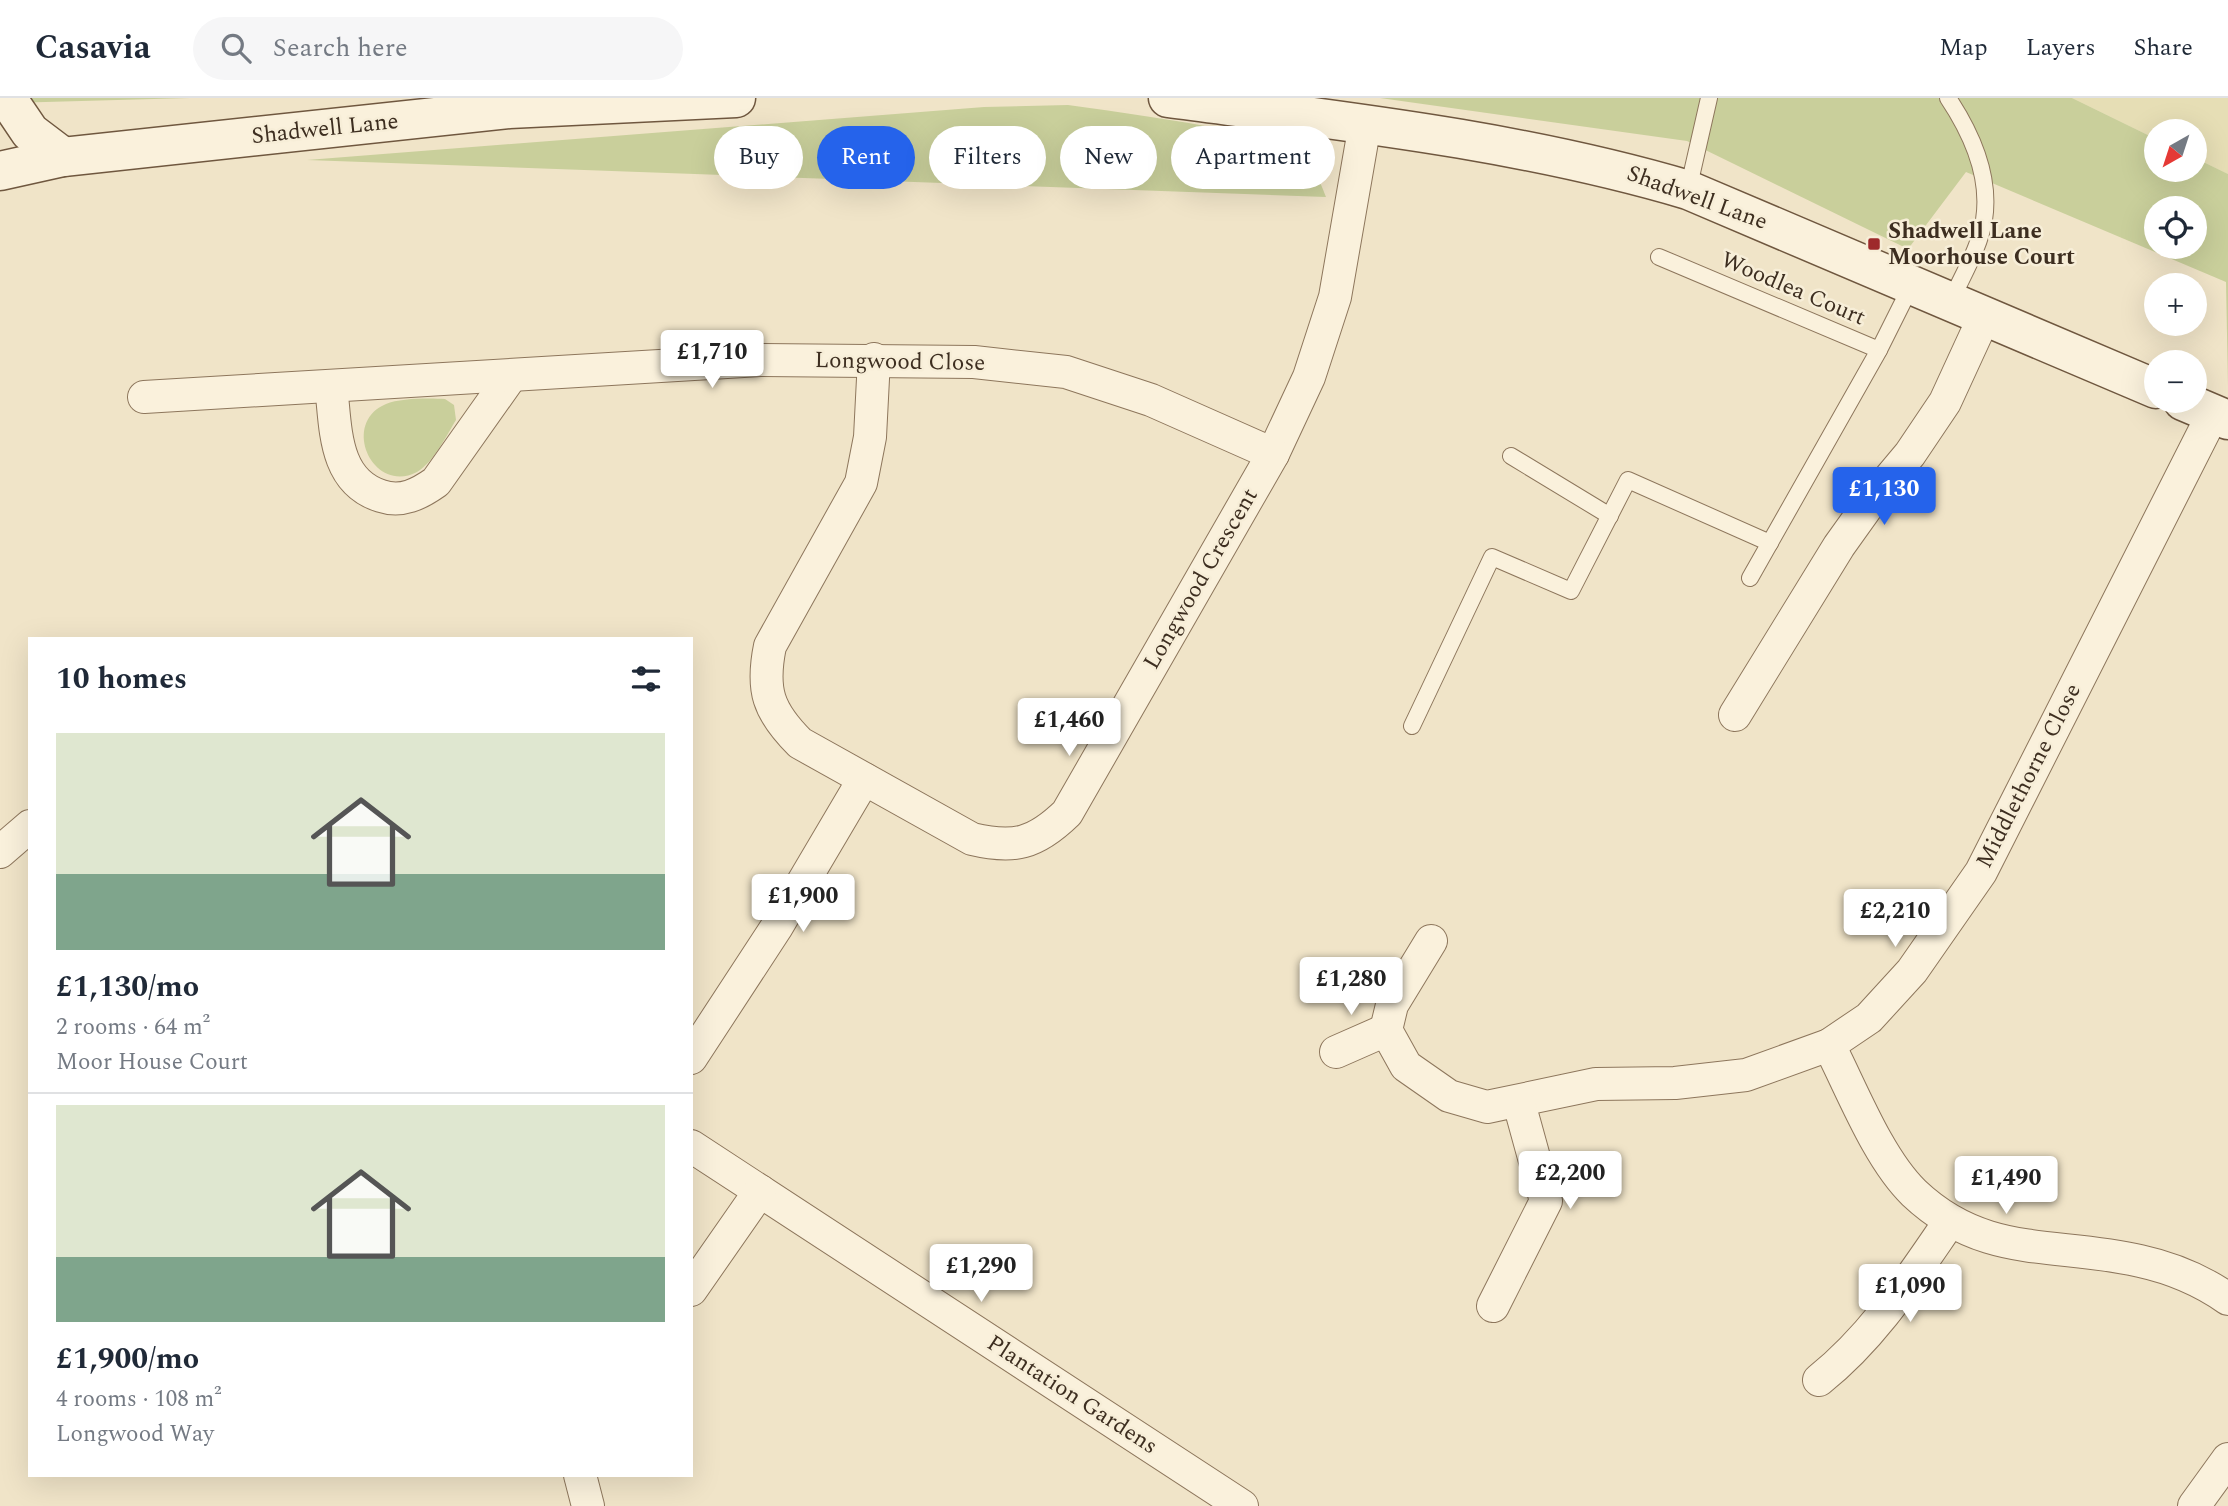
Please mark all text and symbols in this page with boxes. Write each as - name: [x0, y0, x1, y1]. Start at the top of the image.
- search box: [193, 17, 683, 80]
- text: Casavia: [35, 23, 151, 73]
- text: Search here: [273, 28, 408, 68]
- icon: search: [217, 29, 255, 67]
- text: Map: [1939, 30, 1988, 66]
- text: Layers: [2026, 30, 2096, 66]
- text: Share: [2134, 30, 2193, 66]
- street label: Shadwell Lane: [250, 104, 400, 154]
- north arrow: [2144, 119, 2207, 182]
- map controls: [2144, 119, 2207, 413]
- chip: Buy: [714, 126, 803, 189]
- chip: Rent: [817, 126, 915, 189]
- chip: Filters: [929, 126, 1046, 189]
- chip: New: [1060, 126, 1157, 189]
- chip: Apartment: [1171, 126, 1335, 189]
- street label: Shadwell Lane: [1622, 156, 1772, 240]
- button: locate: [2144, 196, 2207, 259]
- place label: Shadwell Lane Moorhouse Court: [1888, 214, 2075, 275]
- marker: Shadwell Lane Moorhouse Court: [1866, 236, 1882, 252]
- street label: Woodlea Court: [1715, 243, 1871, 335]
- button: +: [2144, 273, 2207, 336]
- pin: £1,710: [655, 330, 769, 390]
- text: £1,710: [677, 335, 747, 370]
- street label: Longwood Close: [814, 343, 986, 381]
- button: −: [2144, 350, 2207, 413]
- pin: £1,130: [1827, 468, 1941, 527]
- text: £1,130: [1849, 472, 1919, 507]
- street label: Longwood Crescent: [1135, 482, 1267, 676]
- text: 10 homes: [56, 656, 187, 702]
- icon: filters: [627, 660, 665, 698]
- street label: Middlethorne Close: [1967, 678, 2091, 874]
- pin: £1,460: [1012, 698, 1126, 758]
- text: £1,460: [1034, 703, 1104, 738]
- icon: home: [298, 779, 424, 905]
- pin: £1,900: [746, 874, 860, 934]
- text: £1,900: [768, 879, 838, 914]
- pin: £2,210: [1838, 890, 1952, 949]
- text: £2,210: [1860, 894, 1930, 929]
- pin: £1,280: [1294, 958, 1408, 1017]
- text: £1,280: [1316, 962, 1386, 997]
- text: £1,130/mo: [56, 964, 199, 1010]
- text: 2 rooms · 64 m²: [56, 1010, 210, 1045]
- text: Moor House Court: [56, 1045, 248, 1080]
- icon: home: [298, 1151, 424, 1277]
- pin: £2,200: [1513, 1152, 1627, 1211]
- text: £2,200: [1535, 1156, 1605, 1191]
- pin: £1,490: [1949, 1156, 2063, 1216]
- text: £1,490: [1971, 1161, 2041, 1196]
- pin: £1,290: [924, 1244, 1038, 1304]
- text: £1,290: [946, 1249, 1016, 1284]
- pin: £1,090: [1853, 1264, 1967, 1324]
- text: £1,090: [1875, 1269, 1945, 1304]
- street label: Plantation Gardens: [980, 1326, 1164, 1464]
- text: £1,900/mo: [56, 1336, 199, 1382]
- text: 4 rooms · 108 m²: [56, 1382, 222, 1417]
- text: Longwood Way: [56, 1417, 214, 1452]

